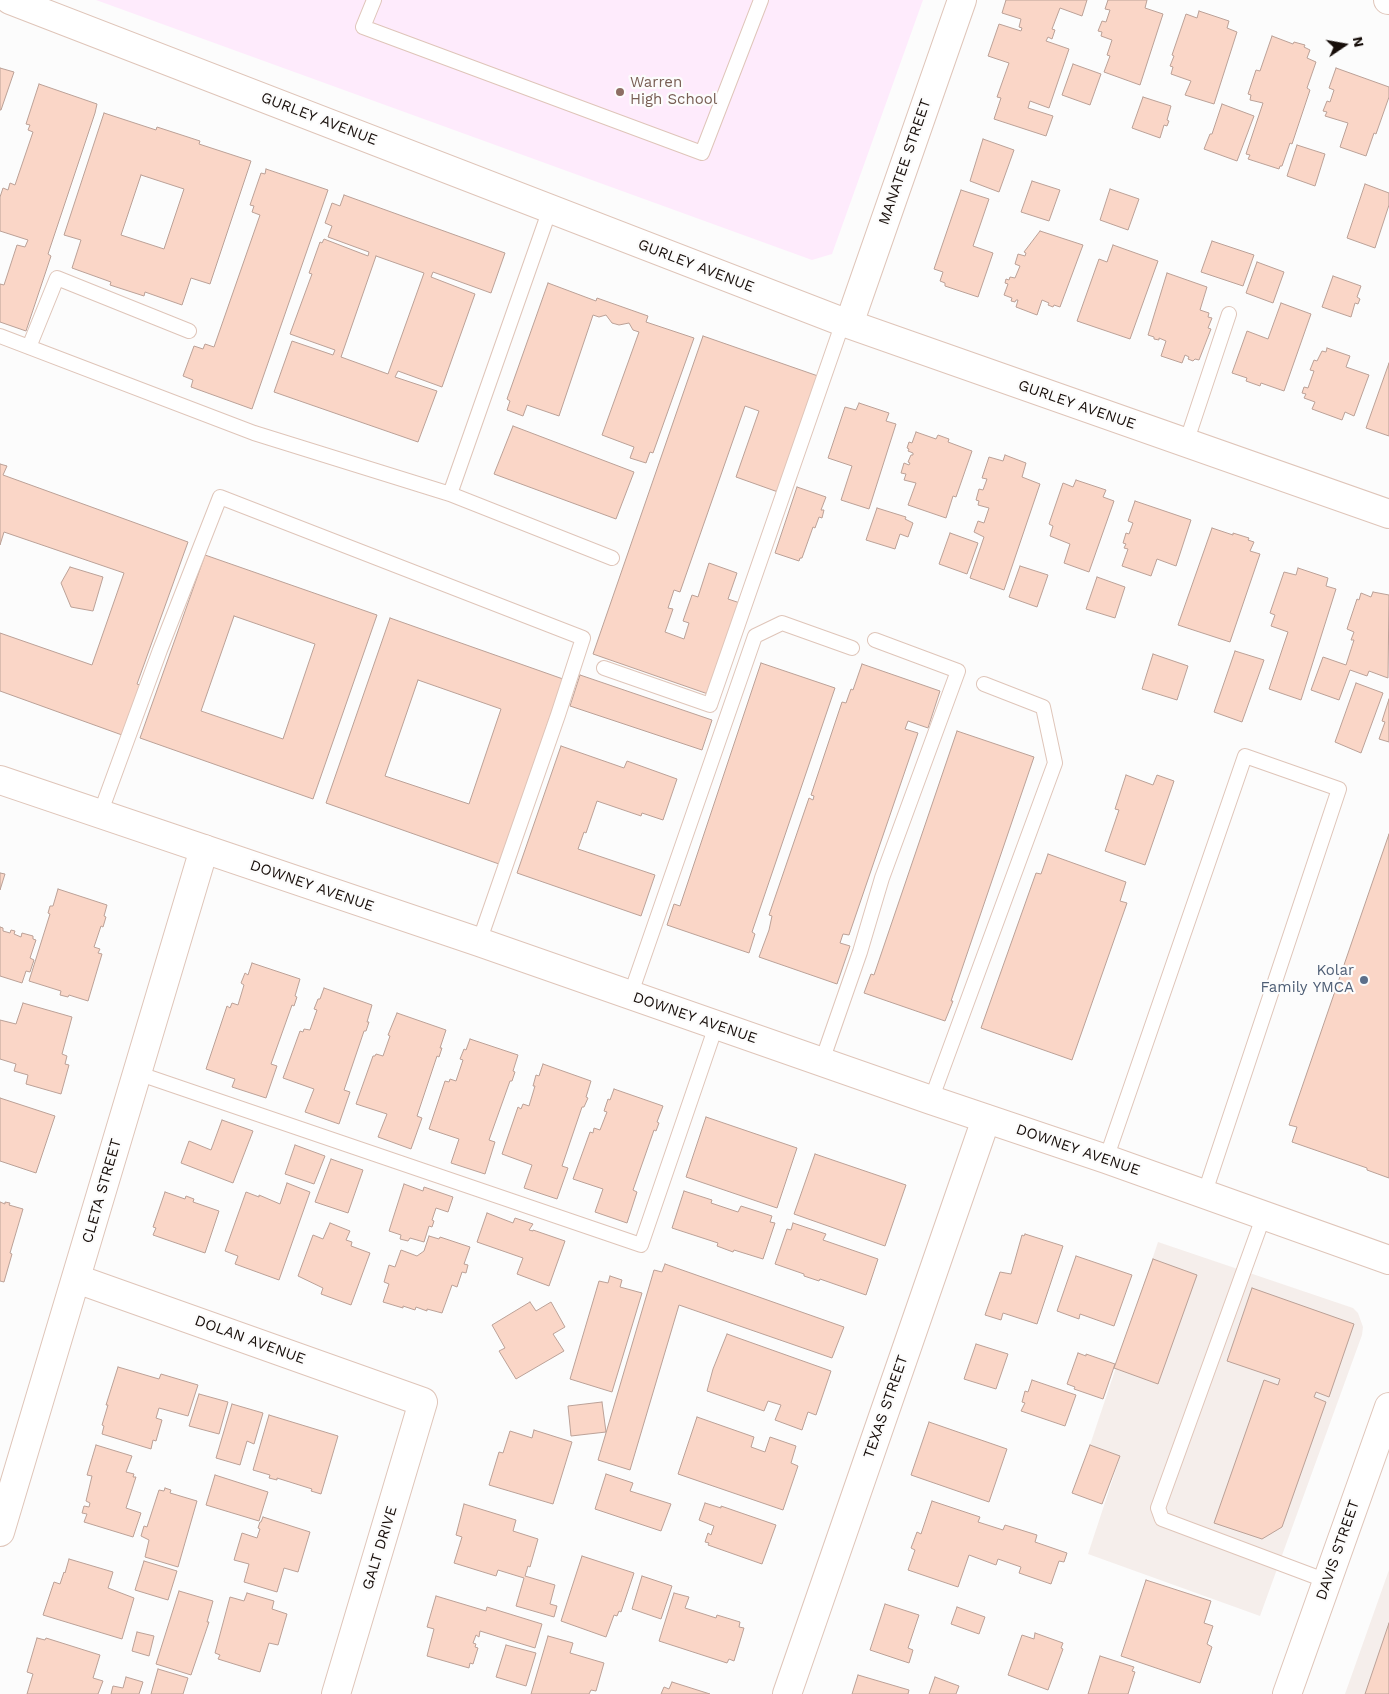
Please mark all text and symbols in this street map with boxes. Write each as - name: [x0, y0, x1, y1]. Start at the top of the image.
- north arrow: [1319, 20, 1369, 70]
- text: N: [1350, 35, 1368, 49]
- place label: Warren High School: [630, 74, 717, 109]
- marker: Warren High School: [614, 86, 626, 98]
- street label: GURLEY AVENUE: [258, 89, 380, 149]
- street label: MANATEE STREET: [875, 97, 935, 227]
- street label: GURLEY AVENUE: [635, 236, 757, 296]
- street label: GURLEY AVENUE: [1016, 376, 1138, 434]
- street label: DOWNEY AVENUE: [248, 856, 376, 916]
- place label: Kolar Family YMCA: [1260, 962, 1354, 997]
- marker: Kolar Family YMCA: [1358, 974, 1370, 986]
- street label: DOWNEY AVENUE: [631, 988, 759, 1048]
- street label: DOWNEY AVENUE: [1014, 1120, 1142, 1180]
- street label: CLETA STREET: [78, 1137, 126, 1245]
- street label: DOLAN AVENUE: [192, 1312, 308, 1368]
- street label: TEXAS STREET: [860, 1353, 912, 1461]
- street label: DAVIS STREET: [1312, 1498, 1364, 1602]
- street label: GALT DRIVE: [359, 1504, 401, 1592]

